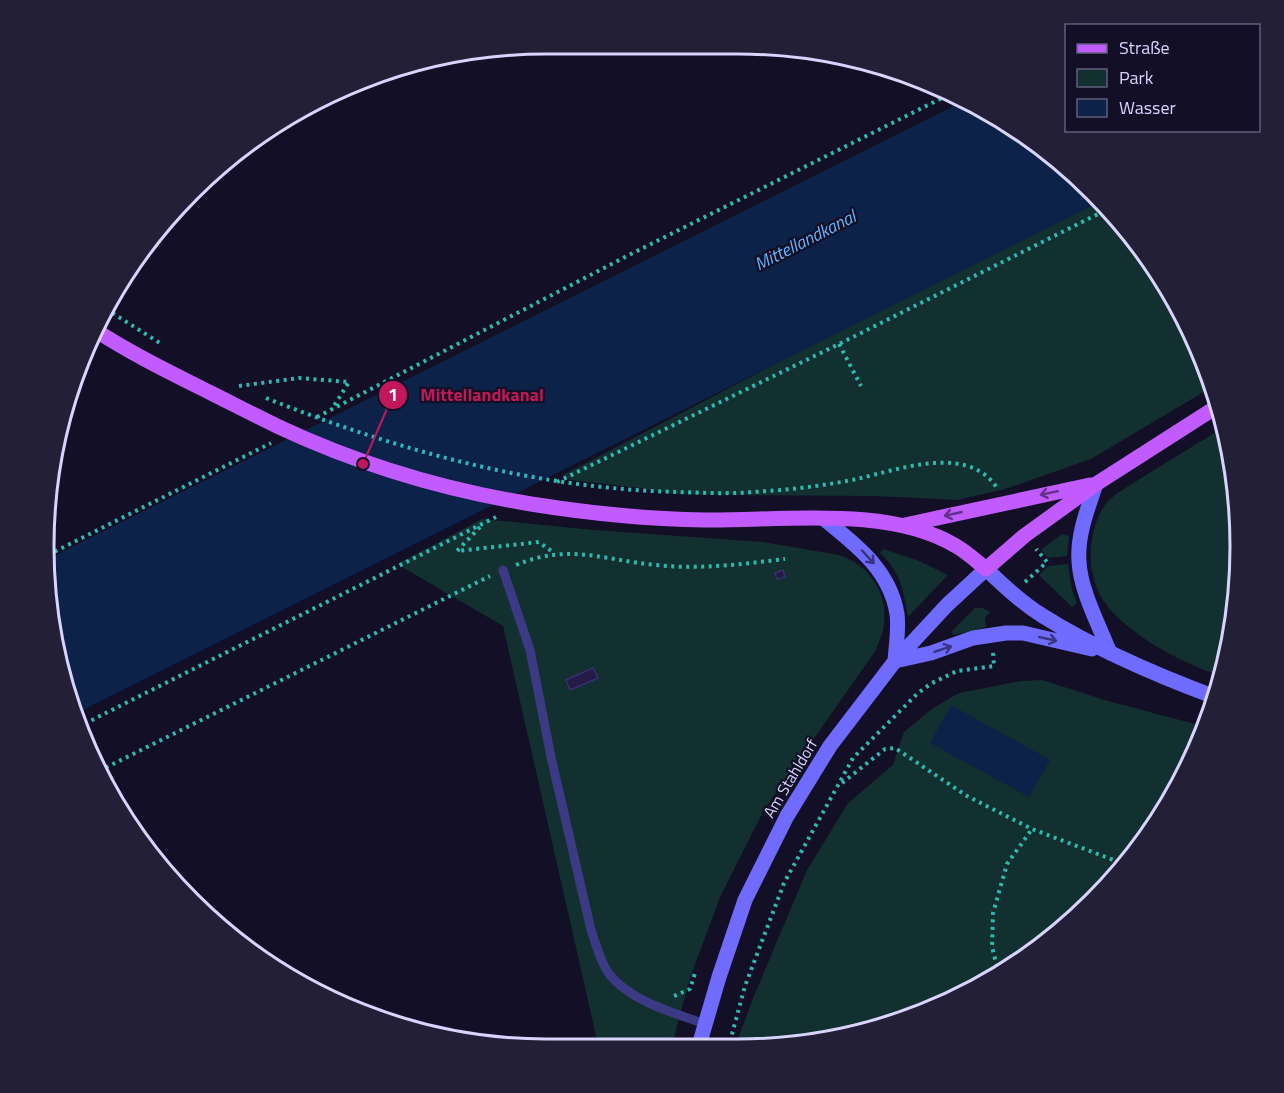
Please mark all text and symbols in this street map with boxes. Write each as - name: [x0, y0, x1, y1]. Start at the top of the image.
- legend: [1065, 24, 1260, 132]
- text: Straße: [1119, 34, 1170, 61]
- text: Park: [1119, 64, 1154, 91]
- text: Wasser: [1119, 94, 1176, 121]
- water label: Mittellandkanal: [750, 202, 862, 277]
- callout: Mittellandkanal: [378, 377, 556, 413]
- text: 1: [388, 381, 398, 408]
- text: Mittellandkanal: [420, 381, 544, 408]
- one-way arrow: [1040, 488, 1059, 500]
- one-way arrow: [943, 509, 962, 521]
- one-way arrow: [861, 550, 875, 565]
- one-way arrow: [1038, 634, 1058, 645]
- one-way arrow: [933, 643, 952, 654]
- street label: Am Stahldorf: [757, 733, 823, 822]

